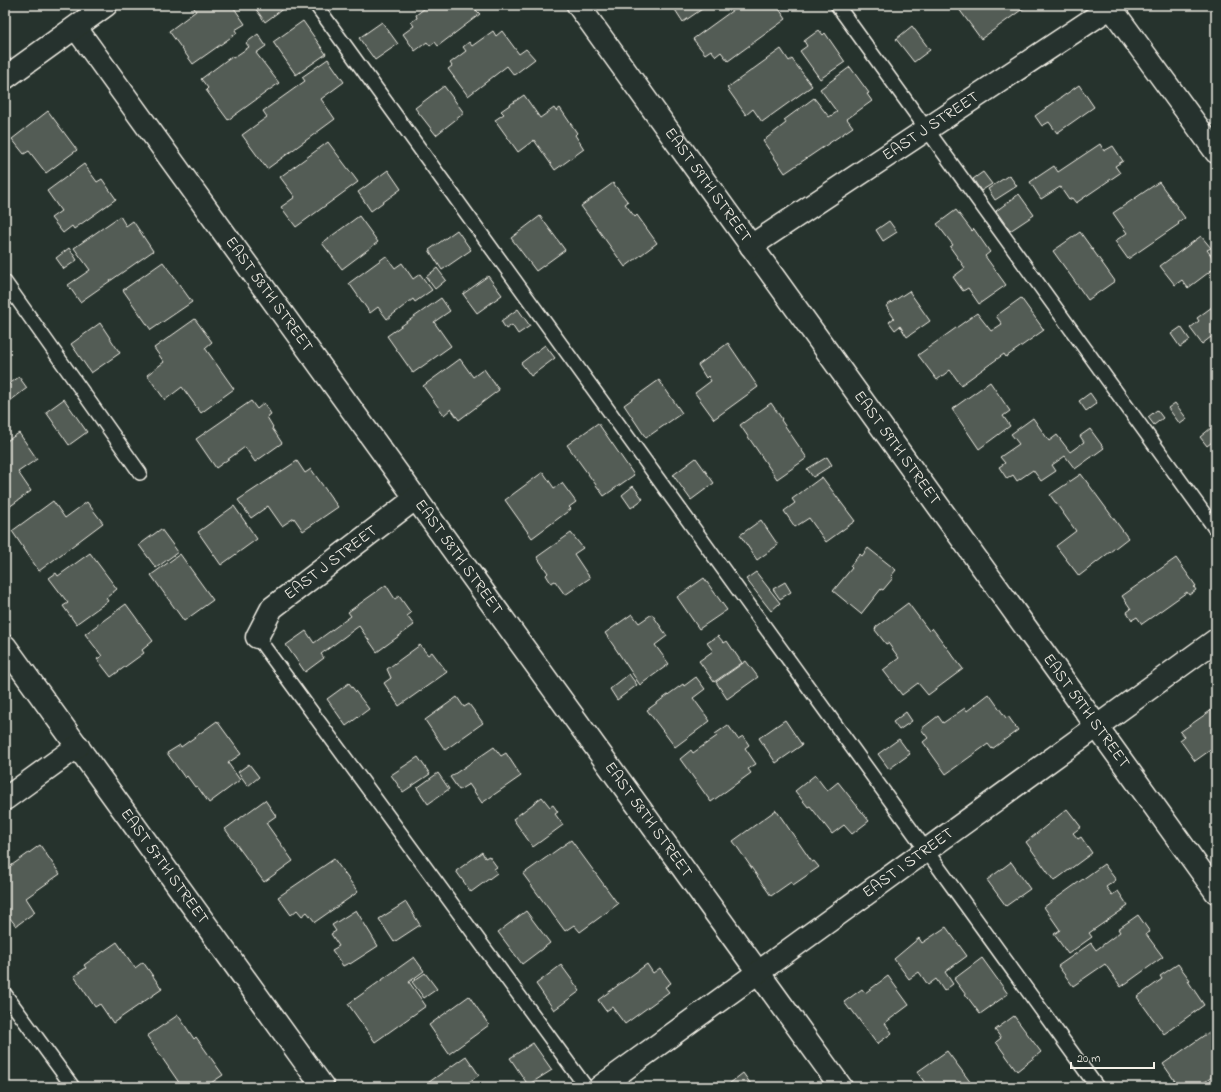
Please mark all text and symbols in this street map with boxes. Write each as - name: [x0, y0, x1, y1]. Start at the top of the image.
- street label: EAST J STREET: [878, 86, 984, 167]
- street label: EAST 59TH STREET: [658, 123, 757, 248]
- street label: EAST 58TH STREET: [219, 232, 319, 357]
- street label: EAST 59TH STREET: [847, 386, 946, 511]
- street label: EAST 58TH STREET: [408, 495, 508, 620]
- street label: EAST J STREET: [279, 519, 383, 606]
- street label: EAST 59TH STREET: [1036, 649, 1136, 774]
- street label: EAST 58TH STREET: [598, 757, 698, 883]
- street label: EAST 57TH STREET: [114, 804, 214, 930]
- street label: EAST I STREET: [858, 822, 959, 905]
- scale bar: [1071, 1044, 1154, 1070]
- text: 20 m: [1077, 1050, 1100, 1068]

